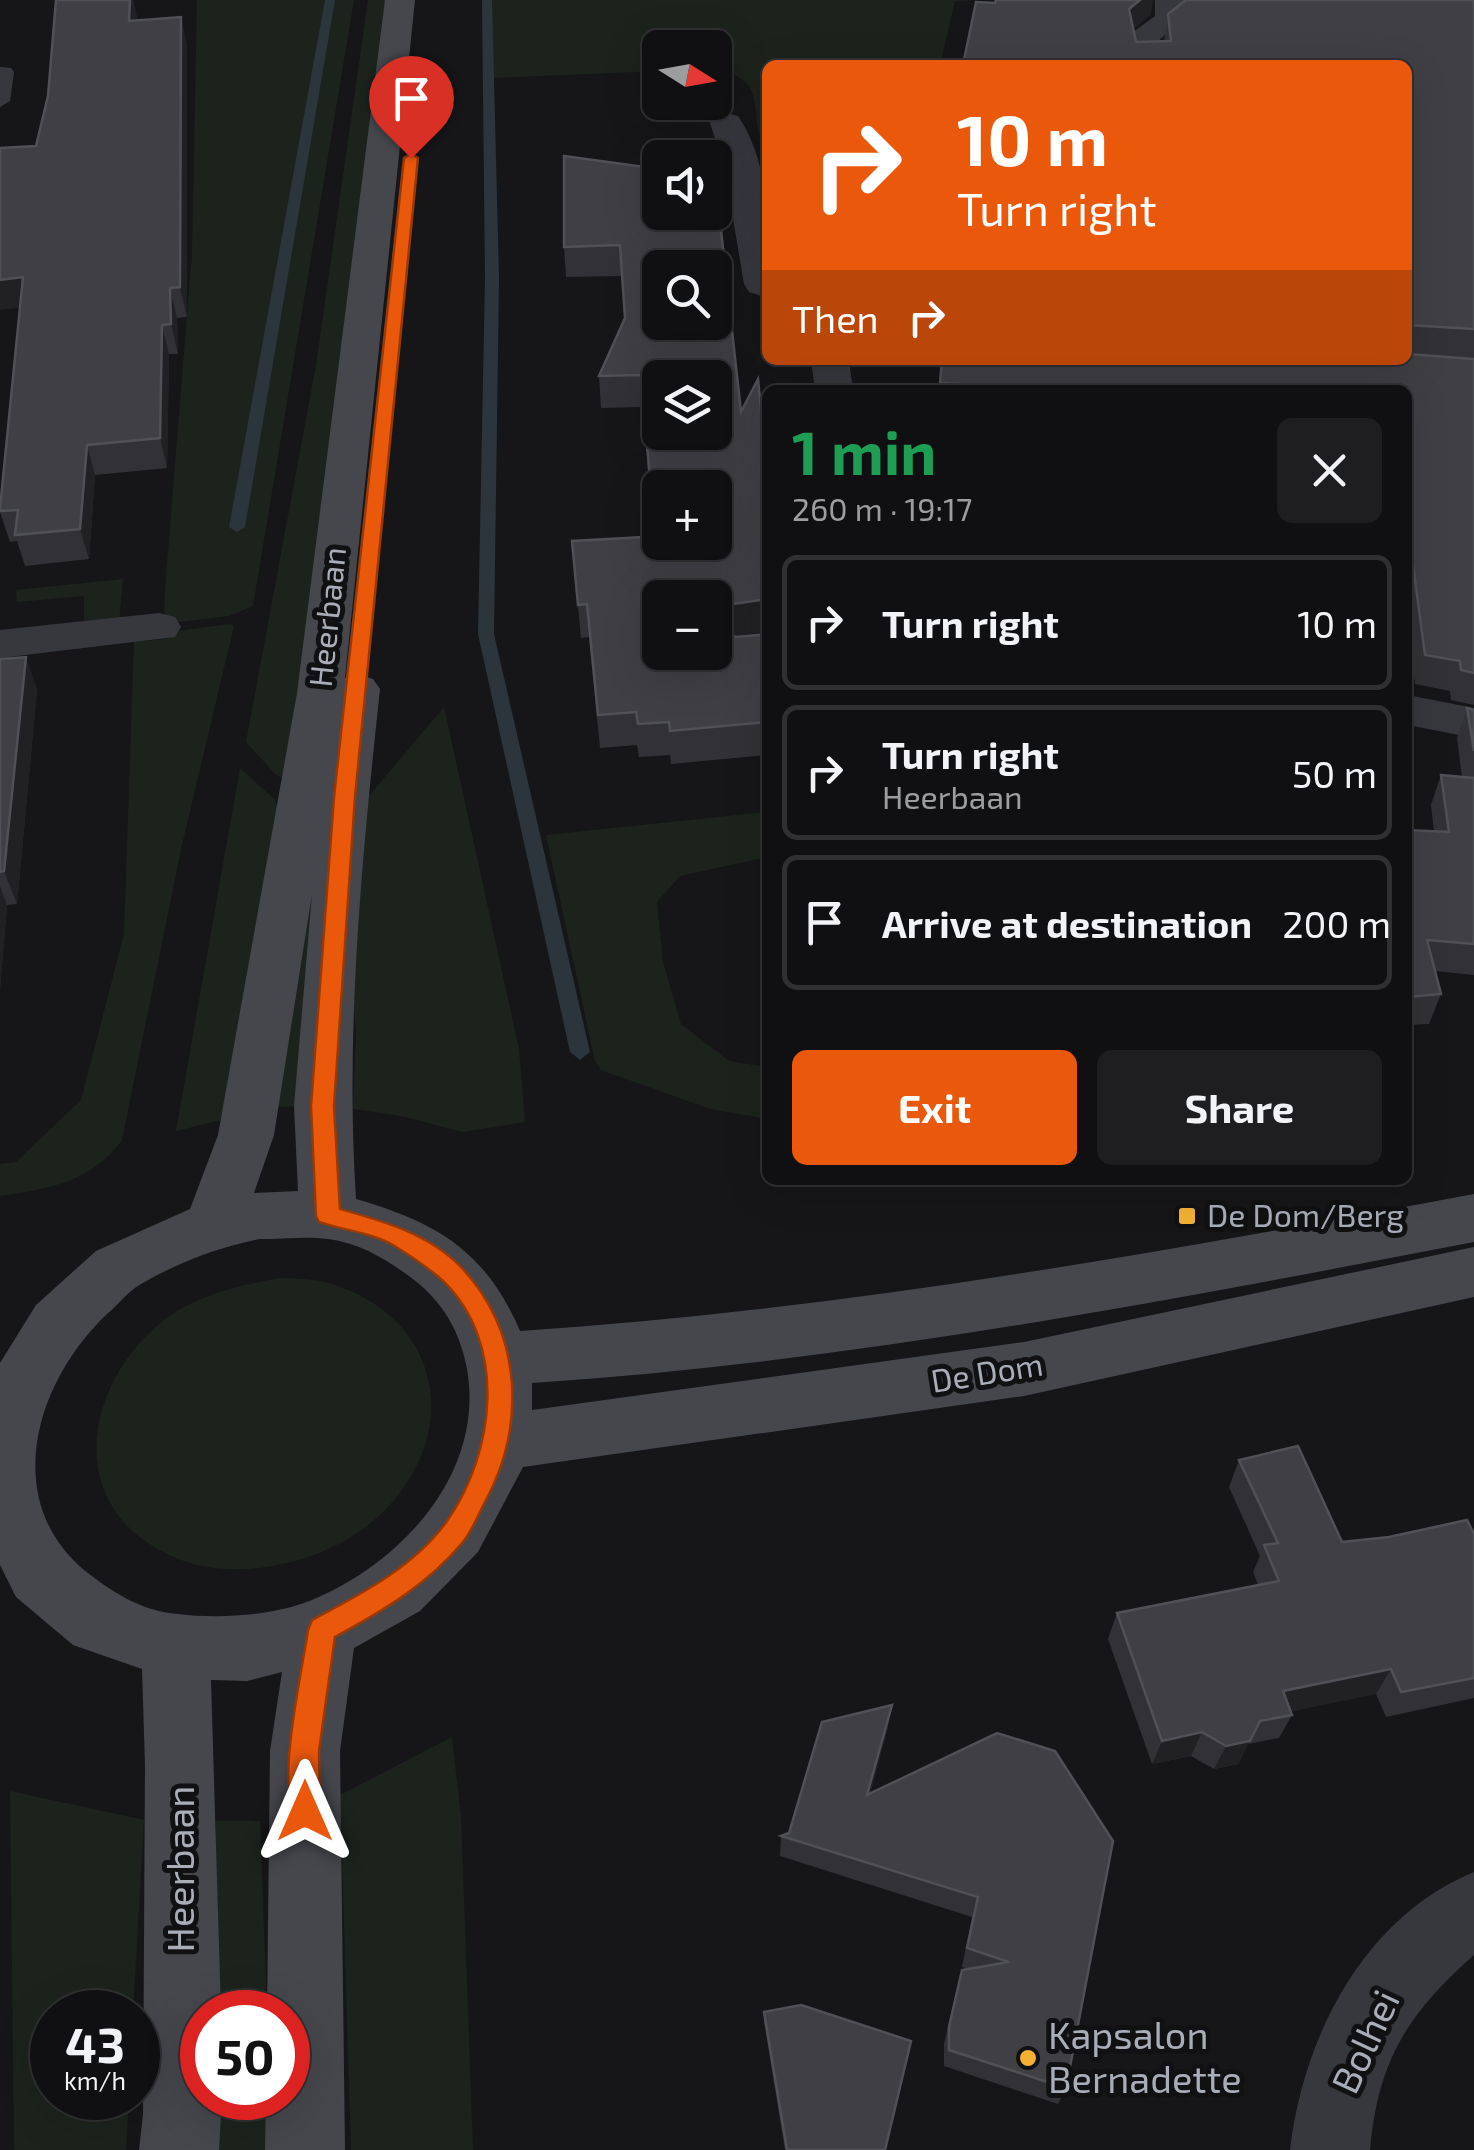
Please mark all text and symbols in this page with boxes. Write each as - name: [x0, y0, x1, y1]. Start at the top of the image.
- north arrow: [642, 30, 732, 120]
- map controls: [642, 30, 732, 670]
- pin: [369, 56, 454, 159]
- icon: arrive: [384, 71, 439, 126]
- text: 10 m: [957, 96, 1108, 180]
- icon: right: [792, 100, 922, 230]
- button: sound: [642, 140, 732, 230]
- text: Turn right: [957, 181, 1157, 235]
- button: search: [642, 250, 732, 340]
- icon: right: [899, 290, 954, 345]
- text: Then: [792, 295, 879, 341]
- button: layers: [642, 360, 732, 450]
- text: 1 min: [792, 415, 936, 487]
- button: close: [1277, 418, 1382, 523]
- button: +: [642, 470, 732, 560]
- text: 260 m · 19:17: [792, 489, 972, 527]
- street label: Heerbaan: [300, 545, 352, 689]
- button: −: [642, 580, 732, 670]
- icon: right: [797, 595, 852, 650]
- text: Turn right: [882, 600, 1059, 646]
- text: 10 m: [1297, 600, 1377, 646]
- text: Turn right: [882, 731, 1059, 777]
- icon: right: [797, 745, 852, 800]
- text: 50 m: [1292, 750, 1377, 796]
- text: Heerbaan: [882, 777, 1023, 815]
- icon: arrive: [797, 895, 852, 950]
- text: Arrive at destination: [882, 900, 1252, 946]
- text: 200 m: [1282, 900, 1391, 946]
- button: Exit: [792, 1050, 1077, 1165]
- button: Share: [1097, 1050, 1382, 1165]
- place label: De Dom/Berg: [1207, 1195, 1404, 1233]
- marker: De Dom/Berg: [1176, 1205, 1198, 1227]
- street label: De Dom: [928, 1343, 1045, 1399]
- position arrow: [253, 1759, 357, 1863]
- street label: Heerbaan: [156, 1786, 202, 1952]
- street label: Bolhei: [1320, 1982, 1408, 2100]
- speed limit sign: 50: [180, 1990, 310, 2120]
- place label: Kapsalon Bernadette: [1048, 2011, 1242, 2101]
- text: 43: [65, 2013, 125, 2073]
- marker: Kapsalon Bernadette: [1017, 2047, 1039, 2069]
- text: km/h: [64, 2065, 126, 2095]

